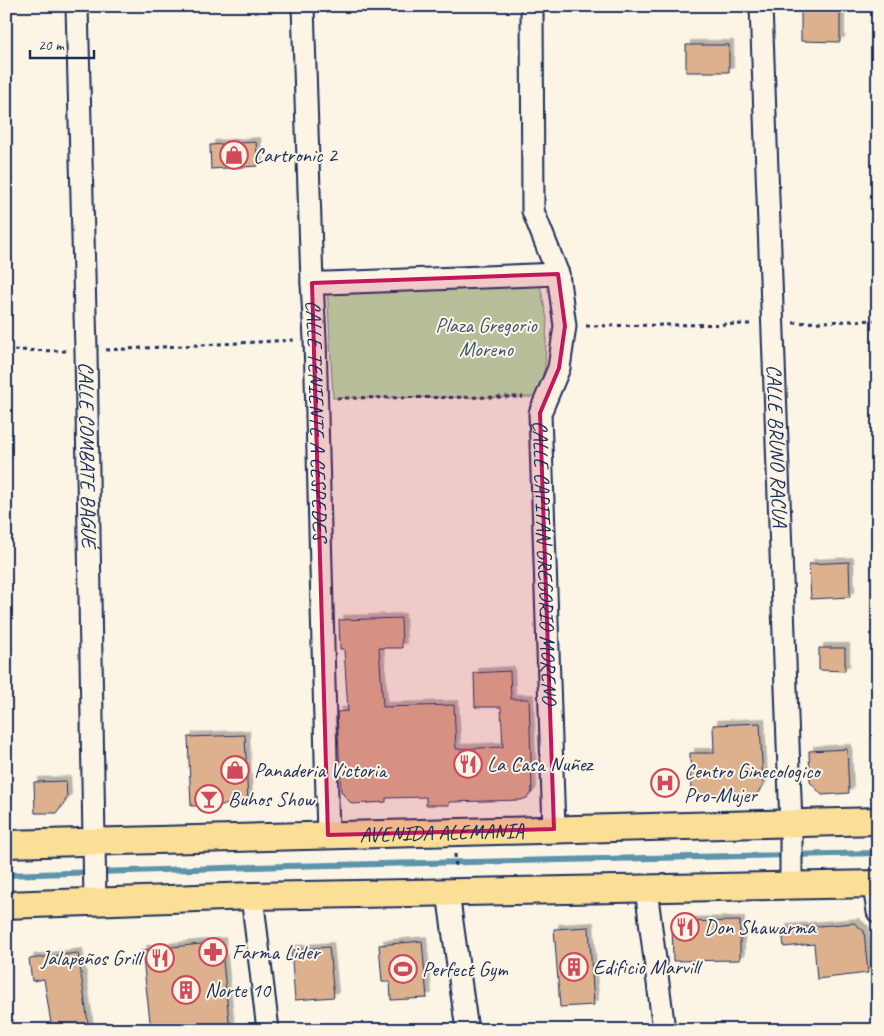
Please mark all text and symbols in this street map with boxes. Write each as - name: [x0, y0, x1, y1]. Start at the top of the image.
- scale bar: [30, 28, 94, 60]
- text: 20 m: [38, 36, 65, 55]
- shop icon: Cartronic 2: [219, 140, 249, 170]
- place label: Cartronic 2: [253, 142, 338, 168]
- street label: CALLE TENIENTE A CESPEDES: [300, 300, 333, 544]
- park label: Plaza Gregorio Moreno: [435, 312, 538, 362]
- street label: CALLE COMBATE BAGUÉ: [73, 362, 102, 551]
- street label: CALLE BRUNO RACUA: [761, 364, 793, 529]
- street label: CALLE CAPITÁN GREGORIO MORENO: [527, 420, 563, 707]
- restaurant icon: La Casa Nuñez: [453, 749, 483, 779]
- place label: La Casa Nuñez: [487, 751, 595, 777]
- shop icon: Panaderia Victoria: [220, 755, 250, 785]
- place label: Panaderia Victoria: [254, 757, 389, 783]
- place label: Centro Ginecologico Pro-Mujer: [684, 758, 822, 808]
- hospital icon: Centro Ginecologico Pro-Mujer: [650, 768, 680, 798]
- bar icon: Buhos Show: [194, 784, 224, 814]
- place label: Buhos Show: [228, 786, 316, 812]
- street label: AVENIDA ALEMANIA: [359, 817, 525, 848]
- restaurant icon: Don Shawarma: [670, 912, 700, 942]
- place label: Don Shawarma: [704, 914, 817, 940]
- pharmacy icon: Farma Lider: [198, 937, 228, 967]
- place label: Farma Lider: [232, 939, 322, 965]
- restaurant icon: Jalapeños Grill: [145, 943, 175, 973]
- place label: Jalapeños Grill: [40, 945, 144, 971]
- building icon: Edificio Marvill: [559, 952, 589, 982]
- sports icon: Perfect Gym: [388, 954, 418, 984]
- place label: Edificio Marvill: [593, 954, 703, 980]
- place label: Perfect Gym: [422, 956, 509, 982]
- building icon: Norte 10: [171, 975, 201, 1005]
- place label: Norte 10: [205, 977, 272, 1003]

